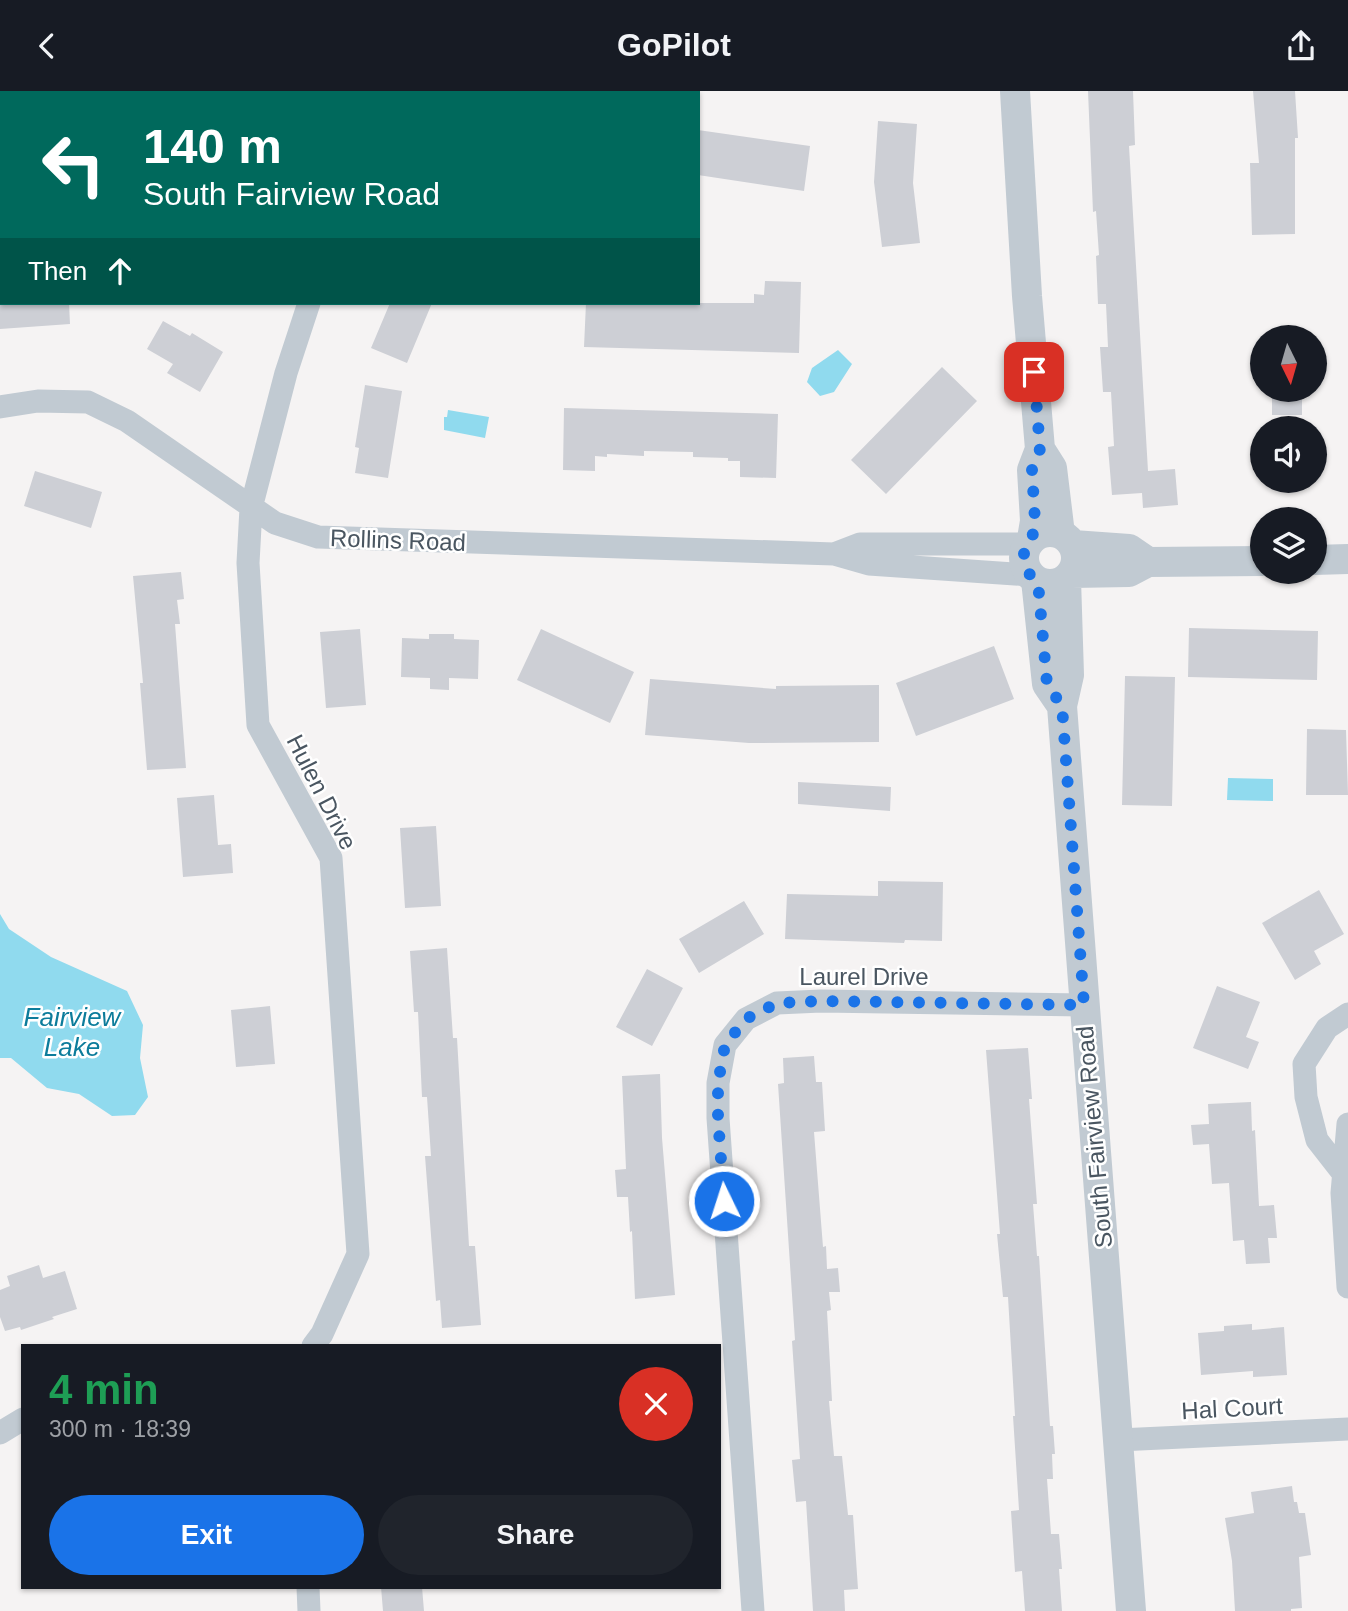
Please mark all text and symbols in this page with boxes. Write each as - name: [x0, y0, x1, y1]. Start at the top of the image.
- icon: back: [28, 27, 66, 65]
- text: GoPilot: [617, 27, 731, 63]
- icon: share: [1282, 27, 1320, 65]
- icon: left: [28, 119, 119, 210]
- text: 140 m: [143, 119, 282, 173]
- text: South Fairview Road: [143, 176, 440, 212]
- icon: ahead: [101, 252, 139, 290]
- text: Then: [28, 256, 87, 286]
- north arrow: [1250, 325, 1326, 403]
- map controls: [1250, 325, 1327, 584]
- pin: [1004, 342, 1064, 402]
- icon: arrive: [1015, 353, 1053, 391]
- button: sound: [1250, 416, 1327, 493]
- button: layers: [1250, 507, 1327, 584]
- street label: Rollins Road: [330, 524, 466, 556]
- street label: Hulen Drive: [282, 730, 362, 854]
- street label: Laurel Drive: [799, 963, 929, 990]
- water label: Fairview Lake: [24, 1002, 123, 1062]
- street label: South Fairview Road: [1071, 1025, 1117, 1249]
- position arrow: [687, 1164, 761, 1238]
- text: 4 min: [49, 1366, 159, 1413]
- button: close: [619, 1367, 693, 1441]
- street label: Hal Court: [1181, 1392, 1284, 1424]
- text: 300 m · 18:39: [49, 1416, 191, 1442]
- button: Exit: [49, 1495, 364, 1575]
- button: Share: [378, 1495, 693, 1575]

